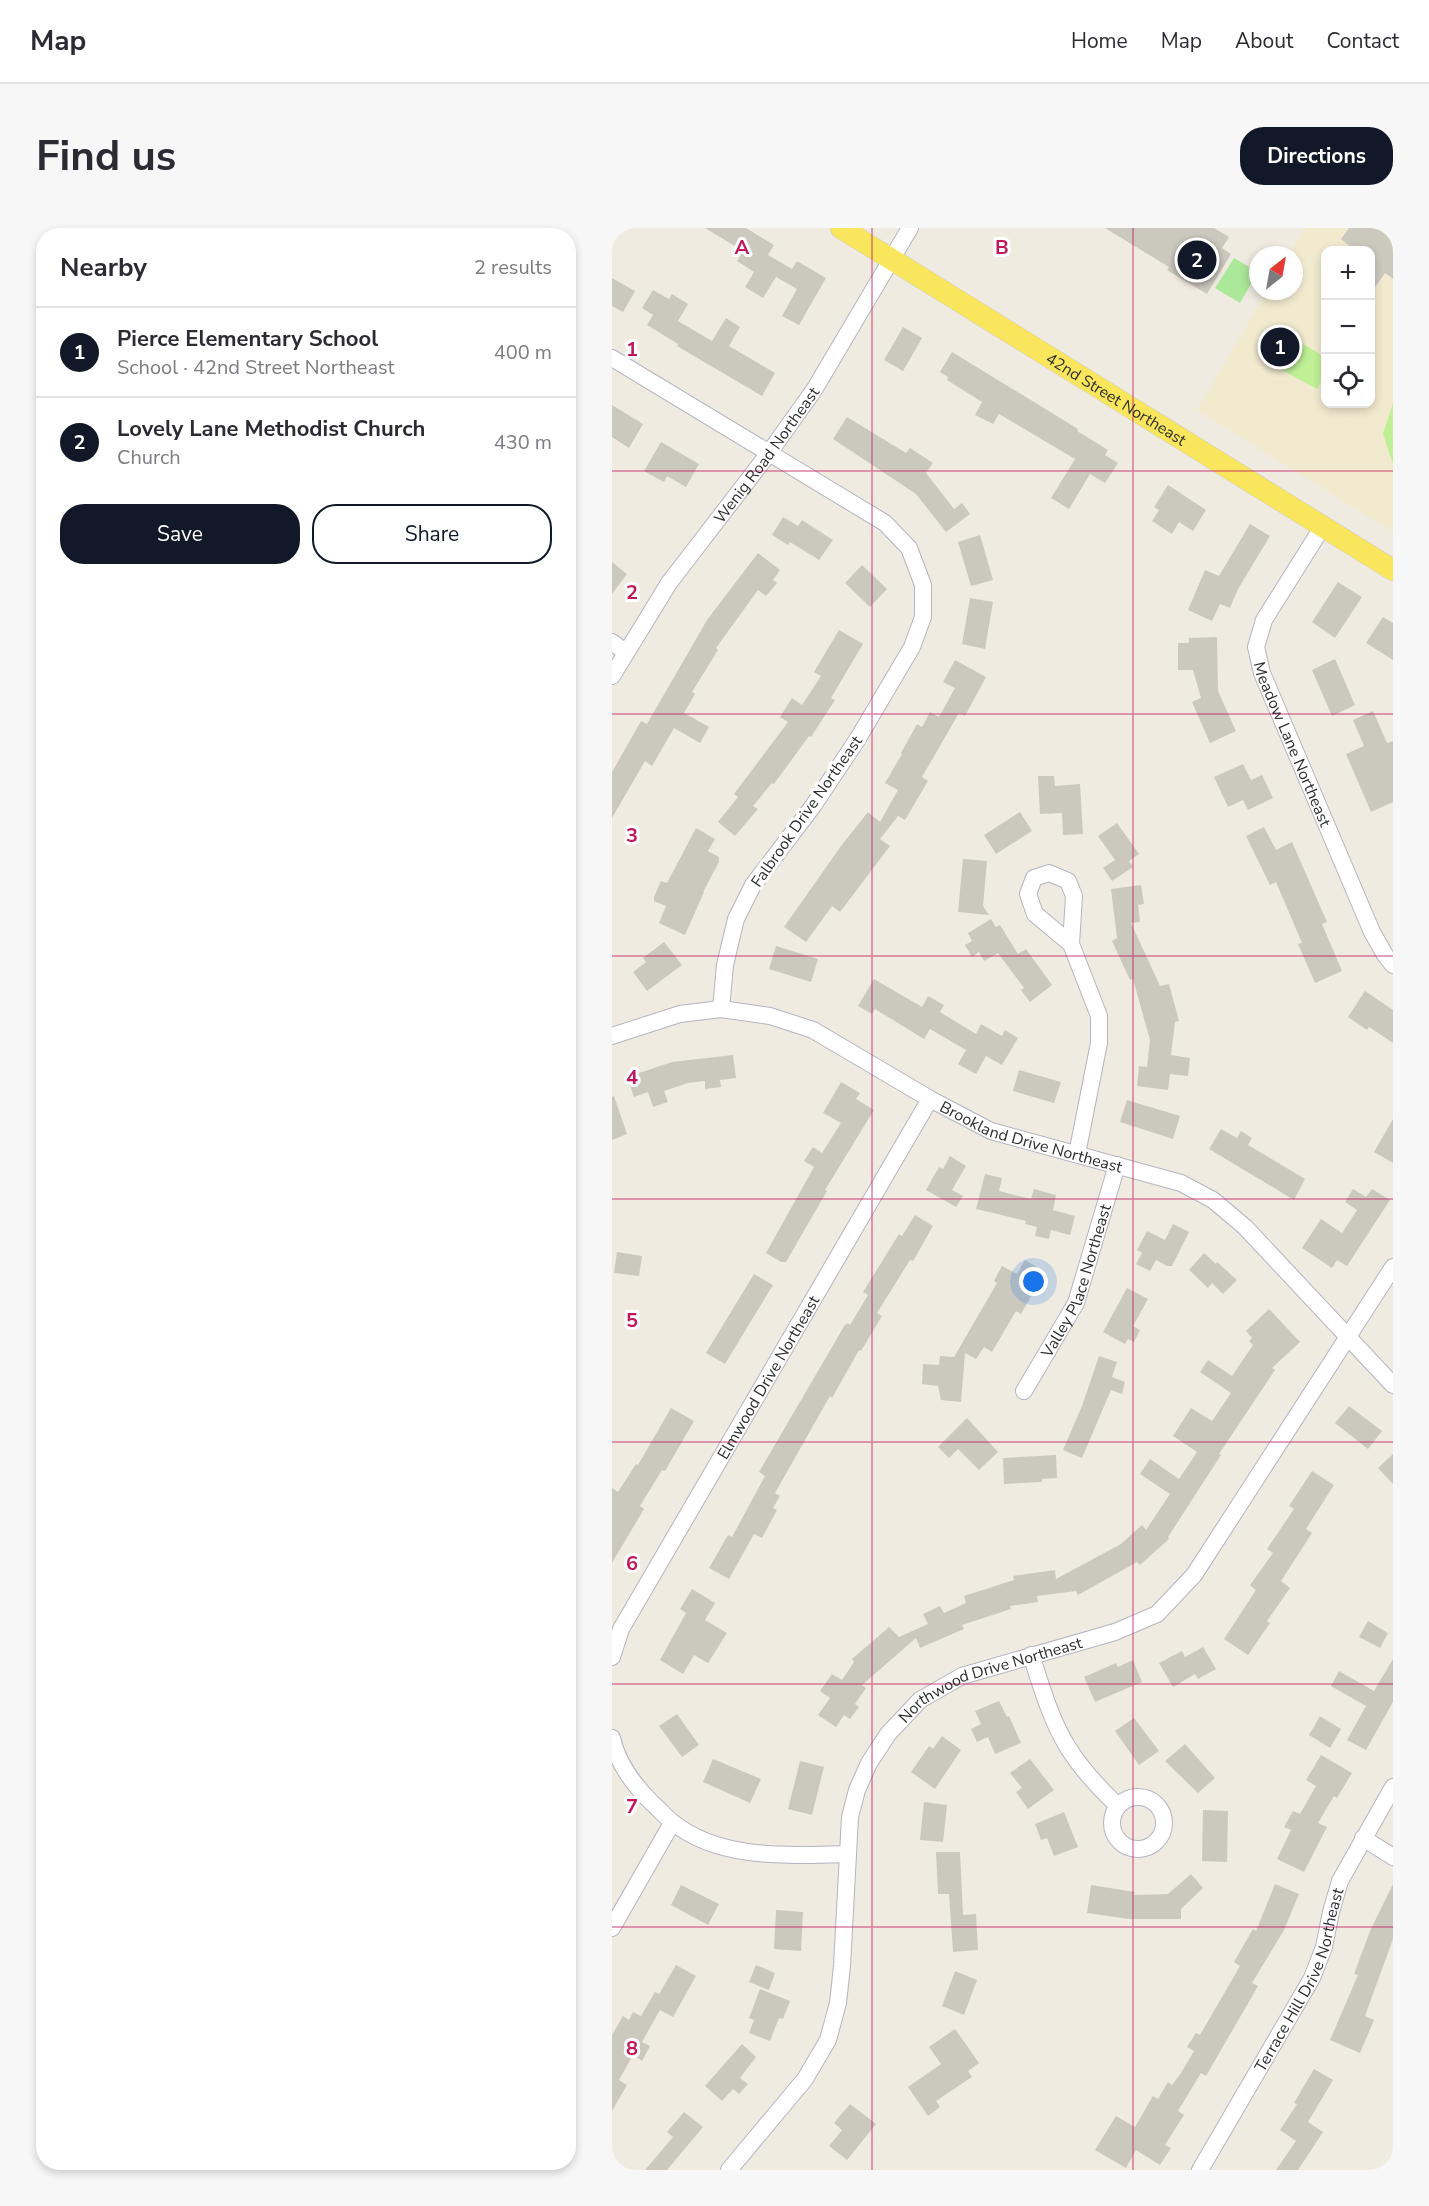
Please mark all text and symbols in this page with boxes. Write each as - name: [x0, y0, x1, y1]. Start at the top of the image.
- text: Map: [30, 22, 86, 60]
- text: Home: [1071, 27, 1128, 55]
- text: Map: [1161, 27, 1202, 55]
- text: About: [1235, 27, 1293, 55]
- text: Contact: [1326, 27, 1399, 55]
- button: Directions: [1240, 127, 1393, 185]
- text: Find us: [36, 128, 176, 185]
- text: A: [735, 234, 750, 261]
- text: B: [995, 234, 1009, 261]
- pin: 2: [1178, 237, 1216, 282]
- north arrow: [1249, 246, 1303, 300]
- map controls: [1321, 246, 1375, 408]
- button: +: [1321, 246, 1375, 300]
- text: Nearby: [60, 250, 147, 285]
- text: 2 results: [474, 254, 552, 281]
- button: −: [1321, 300, 1375, 354]
- text: Pierce Elementary School: [117, 324, 378, 354]
- pin: 1: [1260, 324, 1300, 370]
- text: 1: [626, 336, 638, 363]
- text: 1: [74, 339, 86, 366]
- text: 400 m: [494, 339, 552, 366]
- street label: 42nd Street Northeast: [1041, 348, 1191, 452]
- text: School · 42nd Street Northeast: [117, 354, 395, 381]
- button: locate: [1321, 354, 1375, 408]
- street label: Wenig Road Northeast: [709, 382, 825, 528]
- text: Lovely Lane Methodist Church: [117, 414, 425, 444]
- text: 2: [74, 429, 86, 456]
- text: 430 m: [494, 429, 552, 456]
- text: Church: [117, 444, 181, 471]
- button: Save: [60, 504, 300, 564]
- button: Share: [312, 504, 552, 564]
- text: 2: [626, 579, 638, 606]
- street label: Meadow Lane Northeast: [1248, 660, 1336, 831]
- street label: Falbrook Drive Northeast: [746, 731, 868, 892]
- text: 3: [626, 822, 638, 849]
- text: 4: [626, 1064, 638, 1091]
- street label: Brookland Drive Northeast: [936, 1096, 1125, 1179]
- street label: Valley Place Northeast: [1036, 1201, 1117, 1363]
- your location: [1019, 1267, 1048, 1296]
- street label: Elmwood Drive Northeast: [712, 1291, 825, 1464]
- text: 5: [626, 1307, 638, 1334]
- text: 6: [626, 1550, 638, 1577]
- street label: Northwood Drive Northeast: [894, 1632, 1085, 1728]
- text: 7: [626, 1793, 638, 1820]
- street label: Terrace Hill Drive Northeast: [1250, 1885, 1350, 2076]
- text: 8: [626, 2035, 638, 2062]

